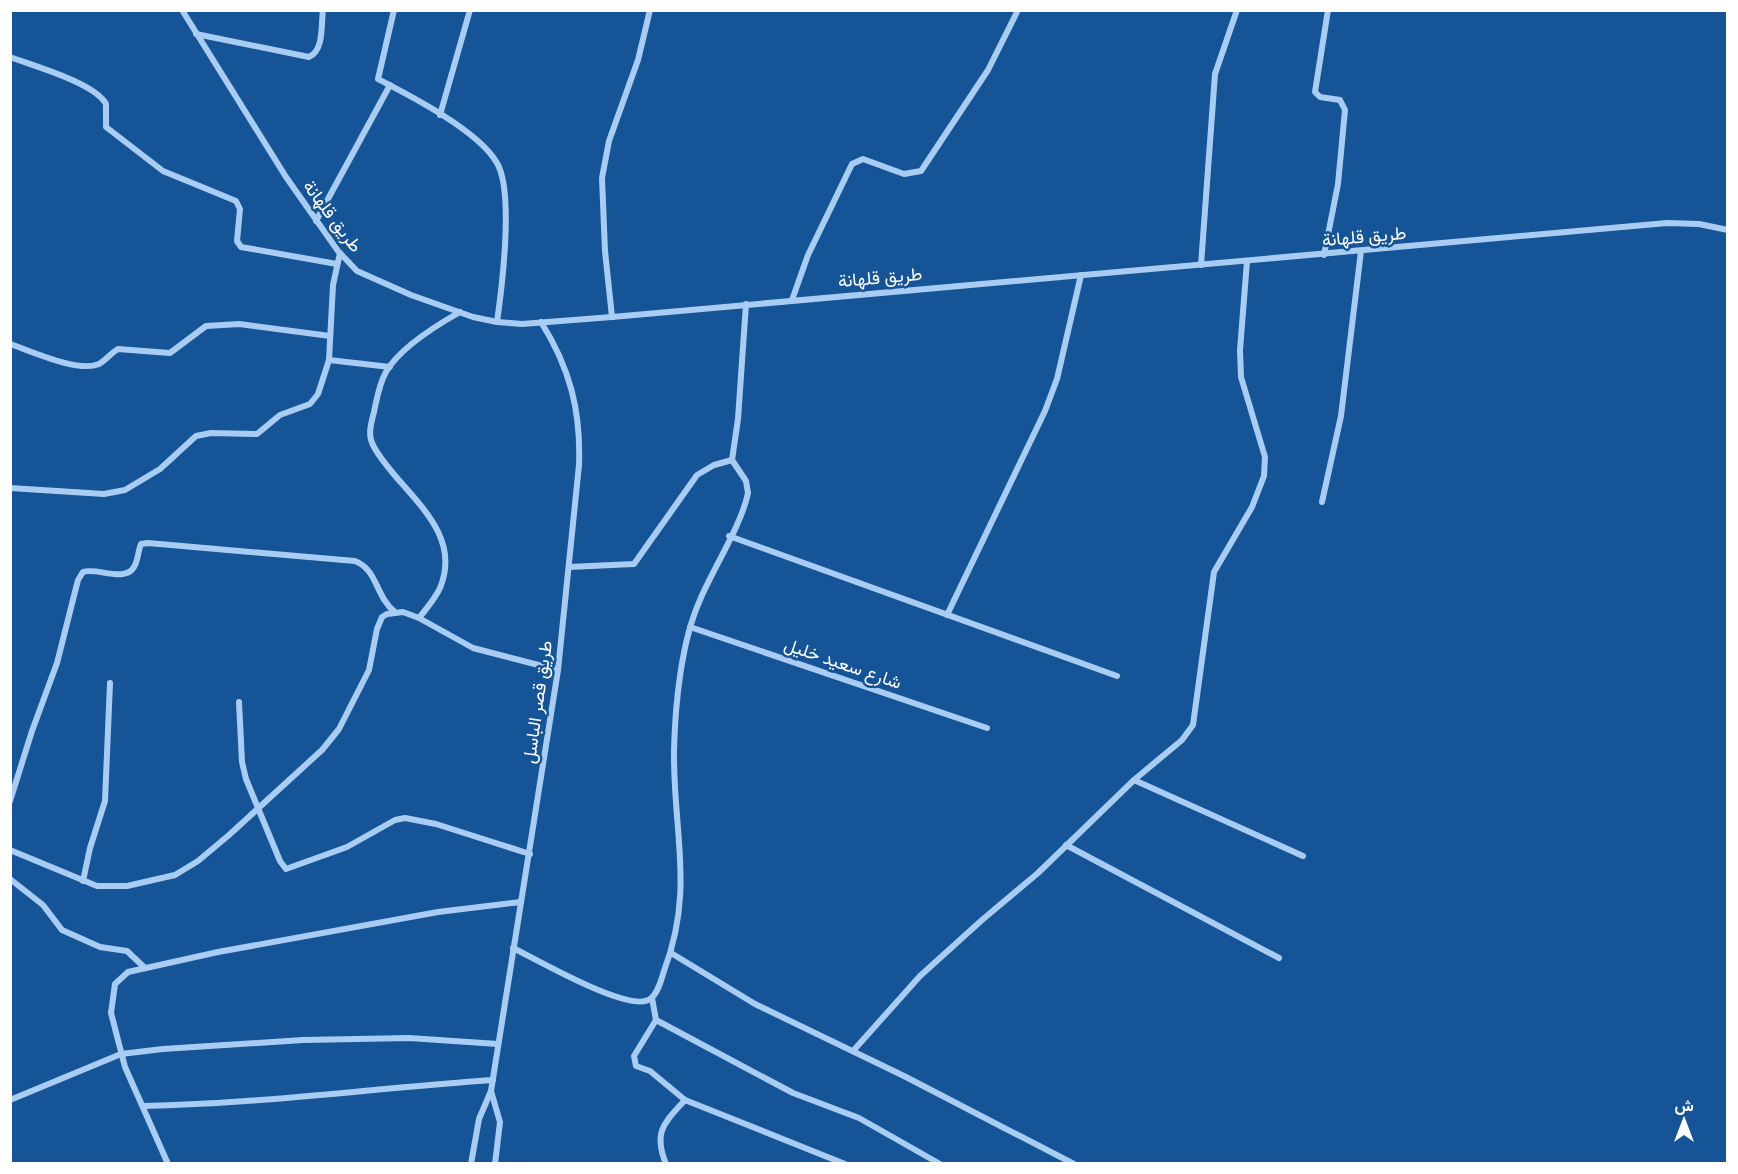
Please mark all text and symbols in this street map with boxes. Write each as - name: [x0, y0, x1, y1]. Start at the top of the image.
- street label: طريق قلهانة: [298, 176, 367, 257]
- street label: طريق قلهانة: [1321, 222, 1407, 251]
- street label: طريق قلهانة: [837, 263, 923, 292]
- street label: شارع سعيد خليل: [781, 633, 904, 695]
- street label: طريق قصر الباسل: [518, 639, 557, 765]
- north arrow: [1654, 1090, 1714, 1150]
- text: ش: [1674, 1096, 1694, 1115]

